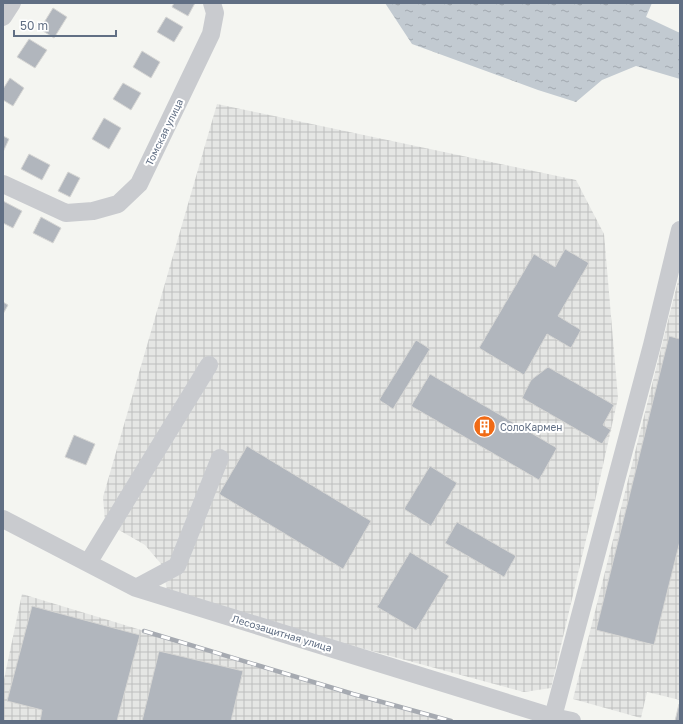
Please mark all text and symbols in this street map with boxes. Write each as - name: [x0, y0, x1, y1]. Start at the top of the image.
- scale bar: [14, 12, 116, 38]
- text: 50 m: [20, 18, 48, 33]
- street label: Томская улица: [143, 97, 185, 167]
- building icon: СолоКармен: [471, 414, 497, 440]
- place label: СолоКармен: [500, 421, 562, 433]
- street label: Лесозащитная улица: [231, 612, 333, 654]

